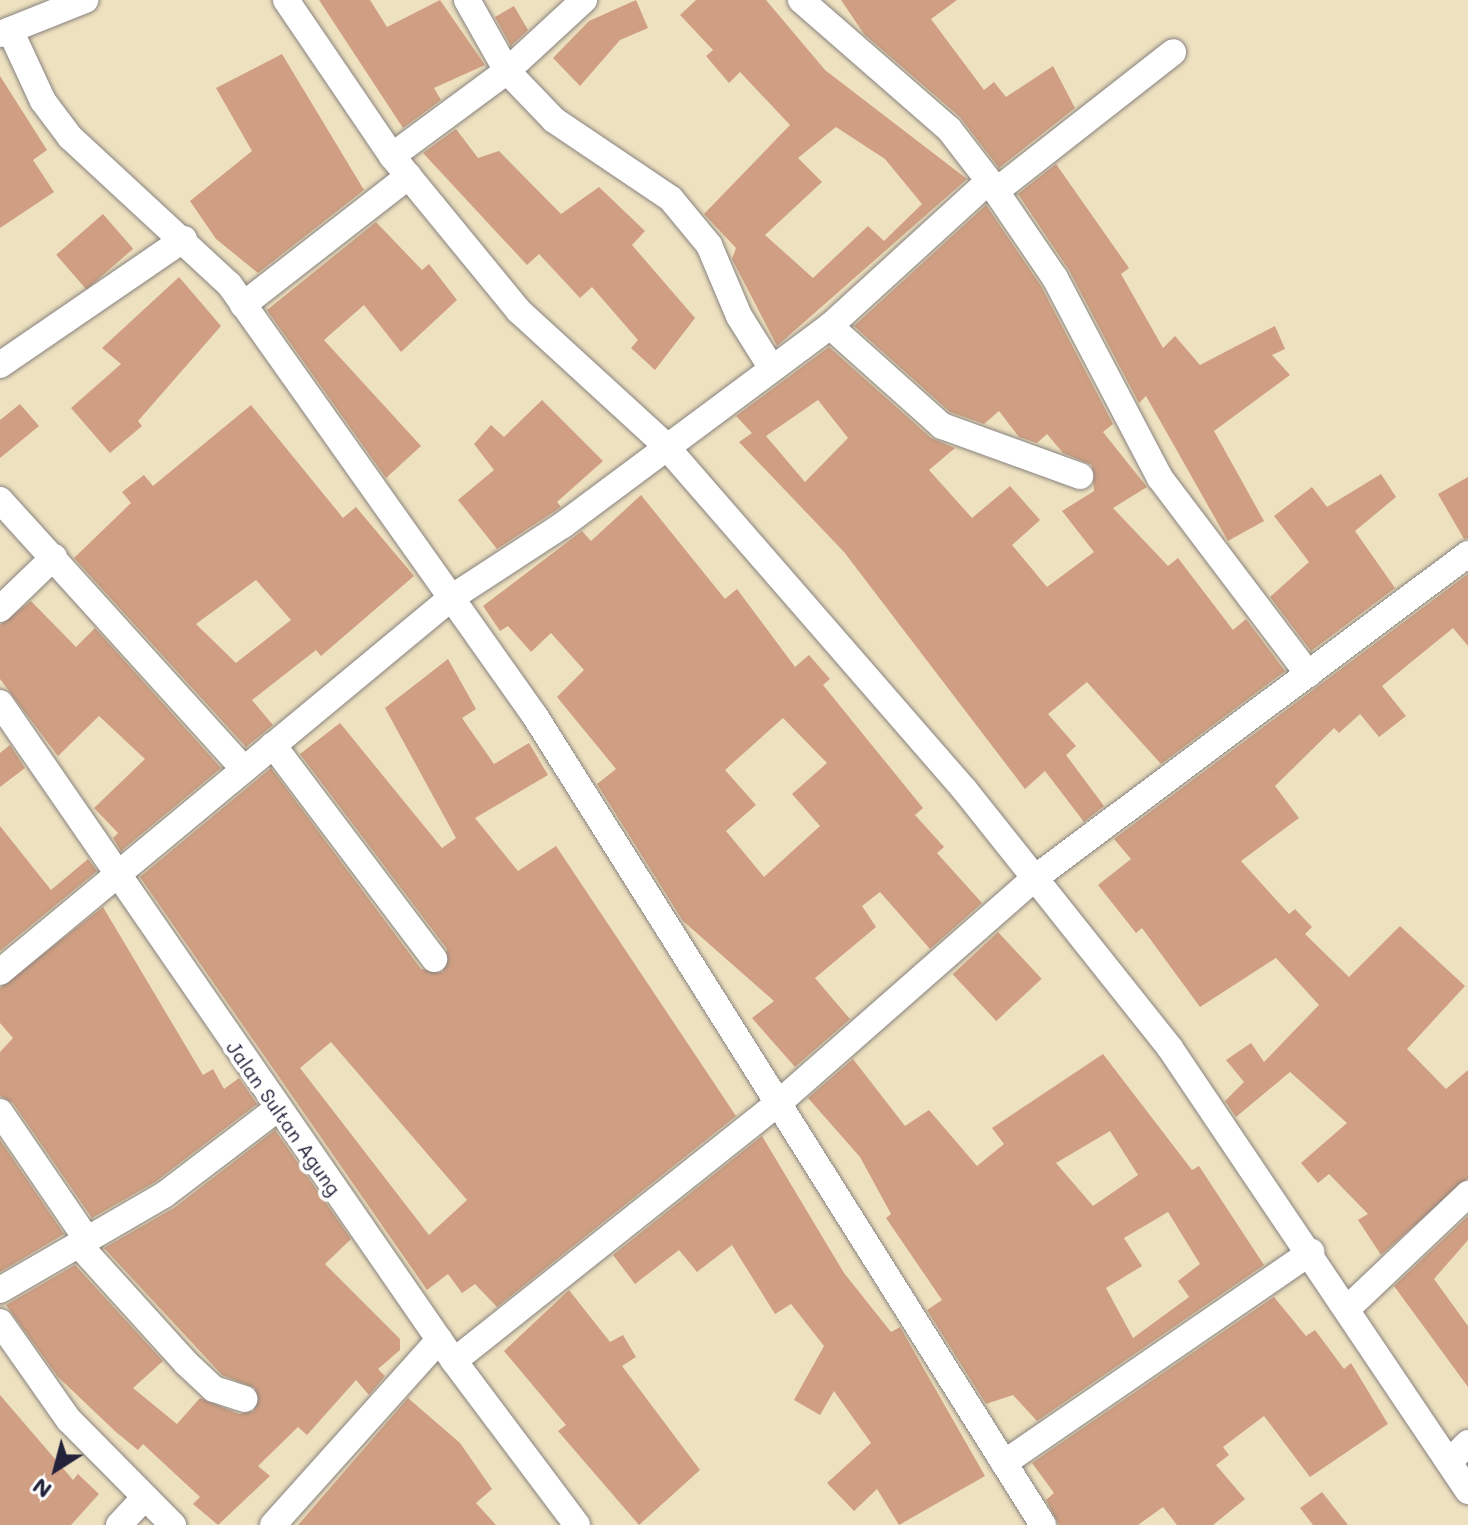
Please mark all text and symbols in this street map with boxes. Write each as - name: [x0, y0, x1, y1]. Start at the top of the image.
- street label: Jalan Sultan Agung: [222, 1036, 346, 1200]
- north arrow: [16, 1429, 96, 1509]
- text: N: [26, 1472, 57, 1505]

